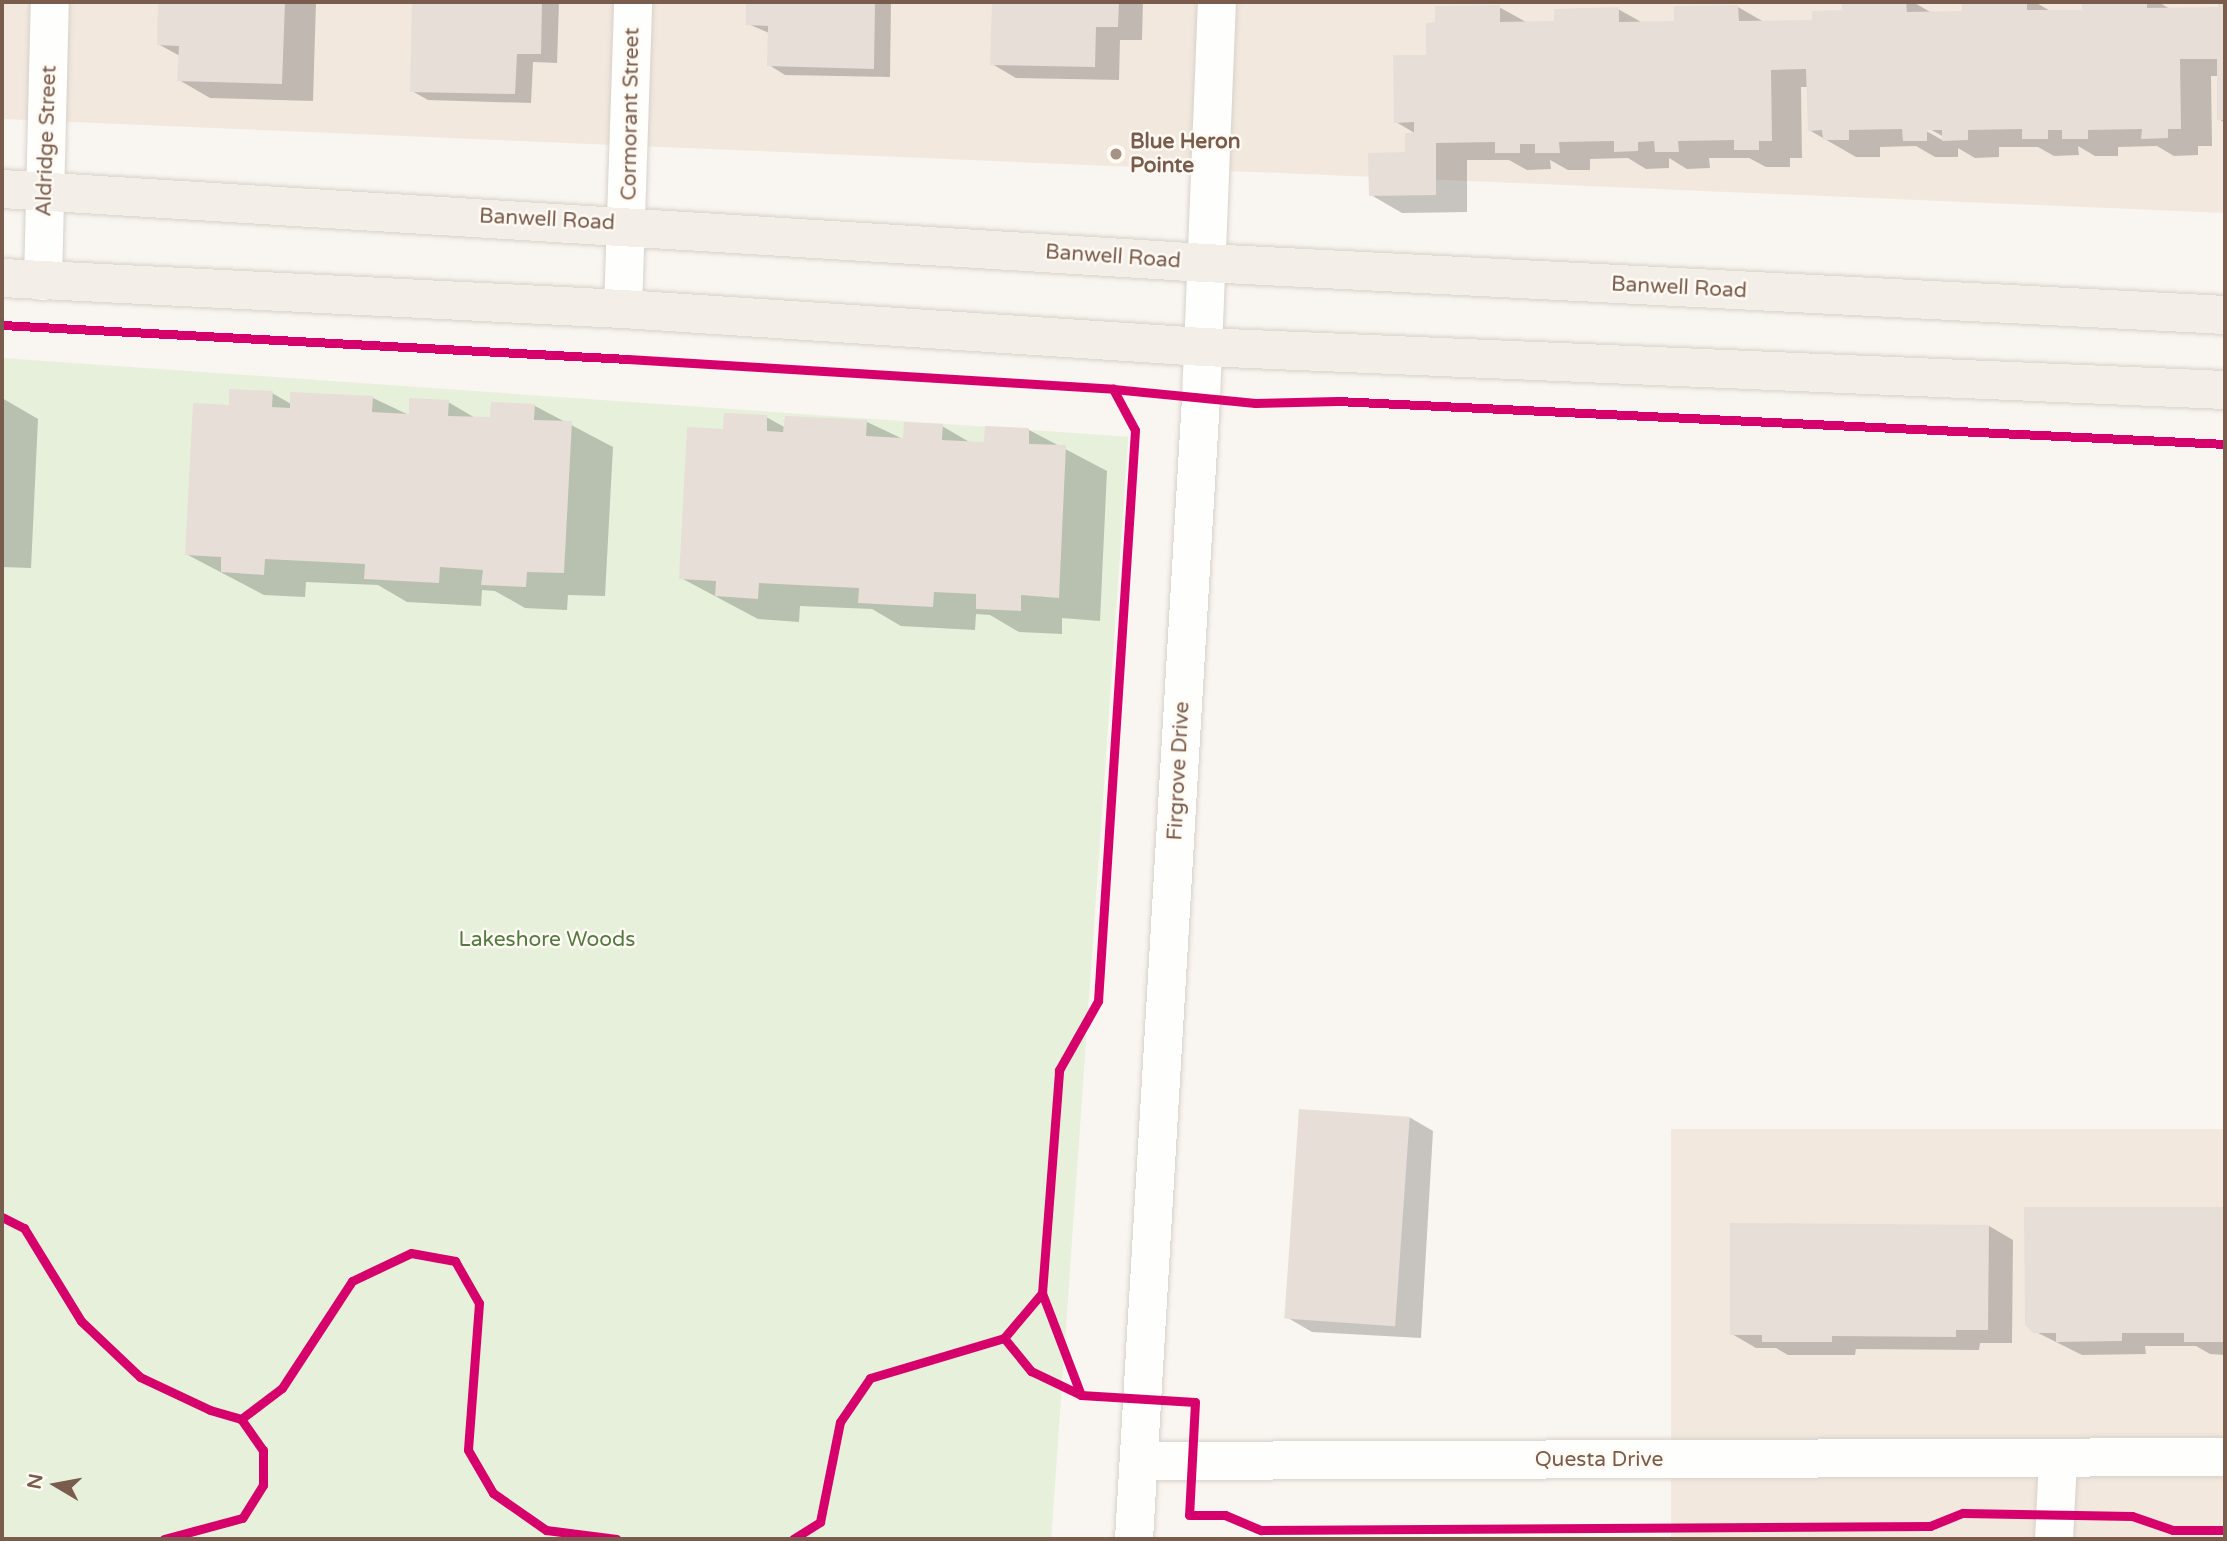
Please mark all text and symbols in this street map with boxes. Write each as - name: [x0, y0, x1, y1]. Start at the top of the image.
- street label: Cormorant Street: [617, 27, 645, 201]
- street label: Aldridge Street: [32, 65, 62, 217]
- place label: Blue Heron Pointe: [1130, 129, 1241, 179]
- marker: Blue Heron Pointe: [1108, 146, 1124, 162]
- street label: Banwell Road: [478, 204, 616, 236]
- street label: Banwell Road: [1044, 240, 1182, 274]
- street label: Banwell Road: [1610, 272, 1748, 304]
- street label: Firgrove Drive: [1163, 701, 1195, 841]
- park label: Lakeshore Woods: [459, 927, 635, 953]
- street label: Questa Drive: [1535, 1447, 1663, 1473]
- north arrow: [21, 1450, 91, 1520]
- text: N: [23, 1472, 47, 1491]

